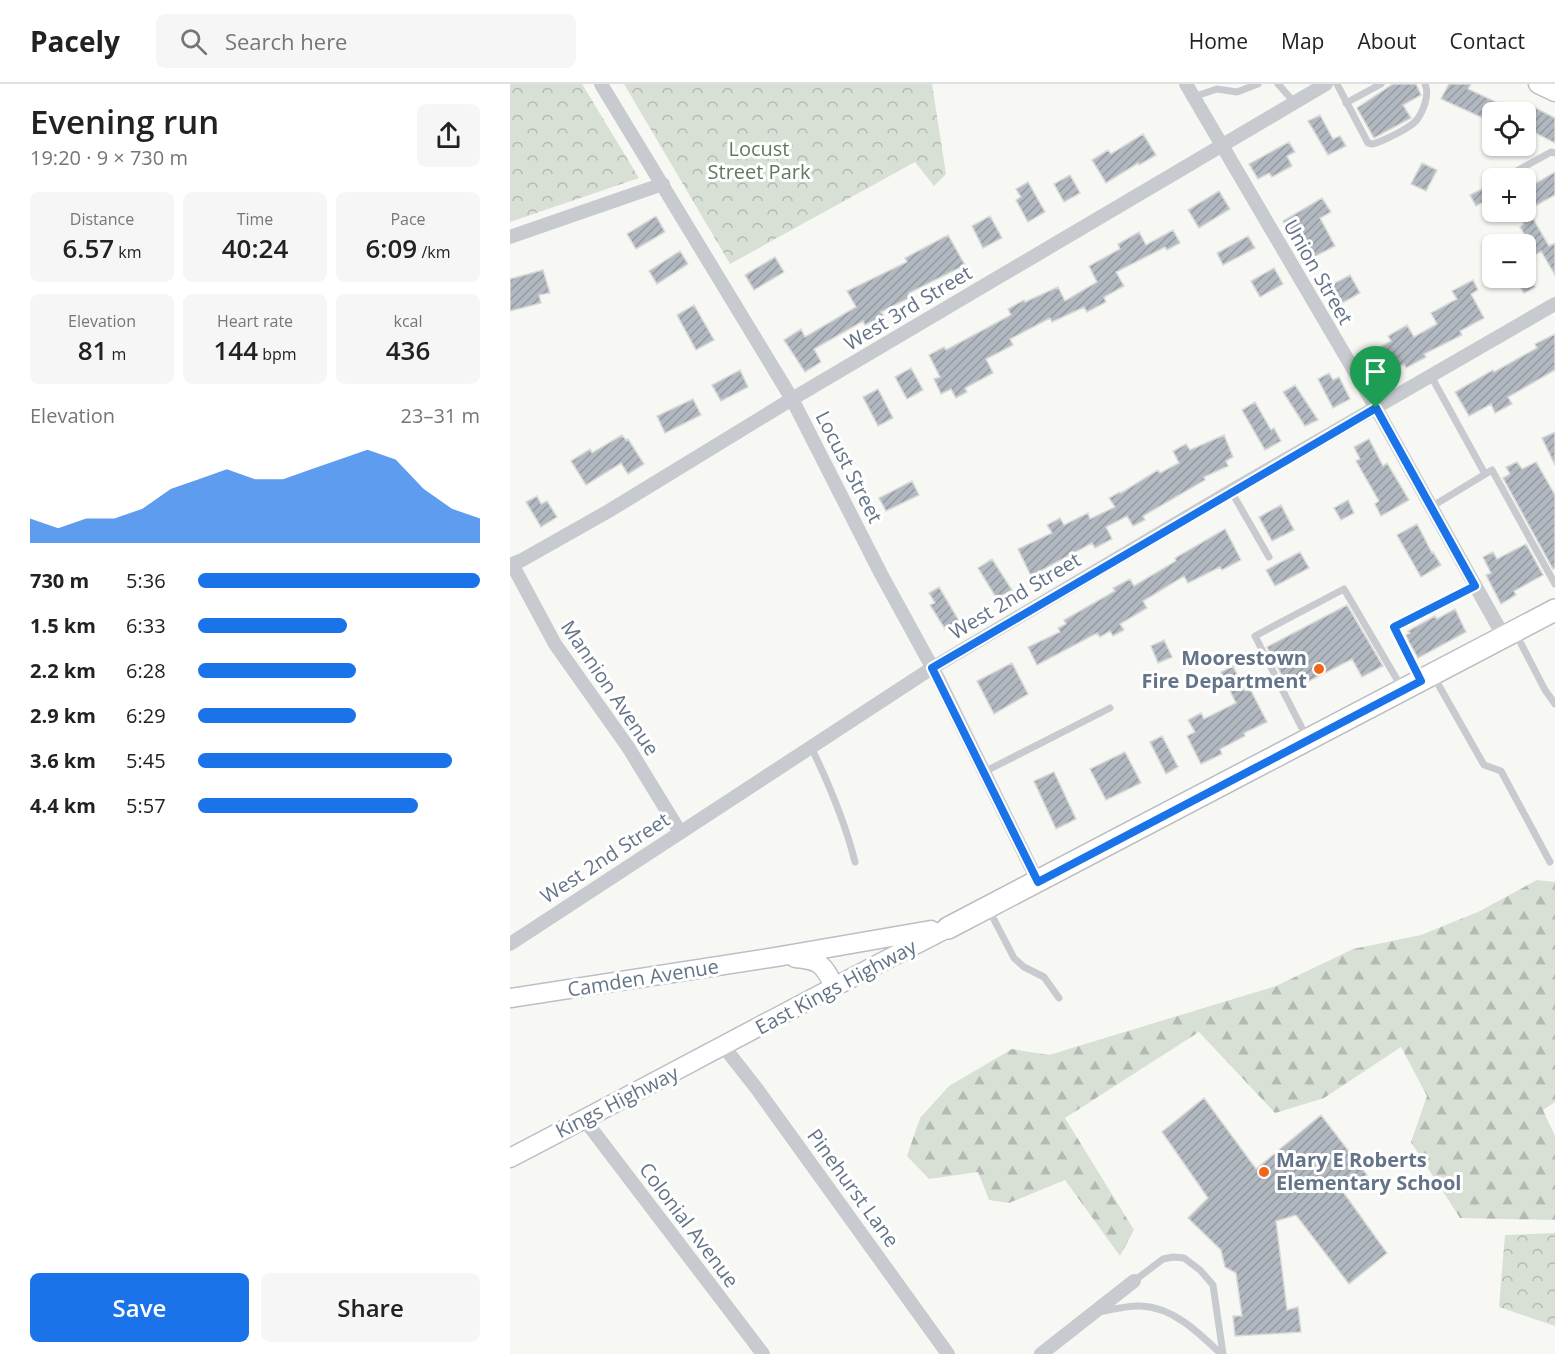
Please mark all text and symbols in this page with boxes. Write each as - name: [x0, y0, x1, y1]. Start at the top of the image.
- search box: [156, 14, 576, 68]
- text: Pacely: [30, 22, 120, 60]
- icon: search: [177, 25, 210, 58]
- text: Search here: [225, 26, 347, 56]
- text: Home: [1189, 27, 1248, 55]
- text: Map: [1281, 27, 1324, 55]
- text: About: [1357, 27, 1417, 55]
- text: Contact: [1450, 27, 1525, 55]
- text: Evening run: [30, 99, 219, 144]
- map controls: [1482, 102, 1536, 288]
- button: locate: [1482, 102, 1536, 156]
- button: share: [417, 104, 480, 167]
- park label: Locust Street Park: [708, 135, 811, 185]
- text: 19:20 · 9 × 730 m: [30, 144, 188, 171]
- button: +: [1482, 168, 1536, 222]
- text: Distance: [70, 208, 134, 230]
- text: Time: [237, 208, 273, 230]
- text: Pace: [390, 208, 426, 230]
- street label: Union Street: [1277, 214, 1359, 329]
- text: 6.57: [62, 230, 114, 266]
- text: 40:24: [222, 230, 288, 266]
- text: 6:09: [366, 230, 417, 266]
- button: −: [1482, 234, 1536, 288]
- text: km: [114, 241, 142, 263]
- text: /km: [417, 241, 450, 263]
- street label: West 3rd Street: [839, 259, 977, 356]
- text: Elevation: [68, 310, 136, 332]
- text: Heart rate: [217, 310, 293, 332]
- text: kcal: [394, 310, 423, 332]
- text: 81: [78, 332, 107, 368]
- text: 144: [213, 332, 258, 368]
- text: 436: [386, 332, 430, 368]
- text: m: [107, 343, 126, 365]
- text: bpm: [258, 343, 297, 365]
- pin: [1350, 346, 1401, 408]
- icon: arrive: [1359, 355, 1392, 388]
- text: Elevation: [30, 402, 115, 429]
- text: 23–31 m: [401, 402, 480, 429]
- street label: Locust Street: [810, 406, 889, 527]
- street label: West 2nd Street: [944, 546, 1085, 645]
- text: 730 m: [30, 567, 89, 594]
- text: 5:36: [126, 567, 166, 594]
- text: 1.5 km: [30, 612, 96, 639]
- text: 6:33: [126, 612, 166, 639]
- street label: Mannion Avenue: [555, 615, 666, 761]
- place label: Moorestown Fire Department: [1141, 644, 1307, 694]
- text: 2.2 km: [30, 657, 96, 684]
- text: 6:28: [126, 657, 166, 684]
- marker: Moorestown Fire Department: [1312, 662, 1326, 676]
- text: 2.9 km: [30, 702, 96, 729]
- text: 6:29: [126, 702, 166, 729]
- text: 3.6 km: [30, 747, 96, 774]
- text: 5:45: [126, 747, 166, 774]
- text: 4.4 km: [30, 792, 96, 819]
- text: 5:57: [126, 792, 166, 819]
- street label: West 2nd Street: [535, 806, 674, 909]
- street label: East Kings Highway: [751, 932, 922, 1040]
- street label: Camden Avenue: [565, 952, 720, 1003]
- street label: Kings Highway: [551, 1059, 684, 1144]
- street label: Pinehurst Lane: [801, 1123, 906, 1252]
- place label: Mary E Roberts Elementary School: [1276, 1146, 1461, 1196]
- street label: Colonial Avenue: [633, 1157, 745, 1293]
- marker: Mary E Roberts Elementary School: [1257, 1165, 1271, 1179]
- button: Save: [30, 1273, 249, 1342]
- button: Share: [261, 1273, 480, 1342]

